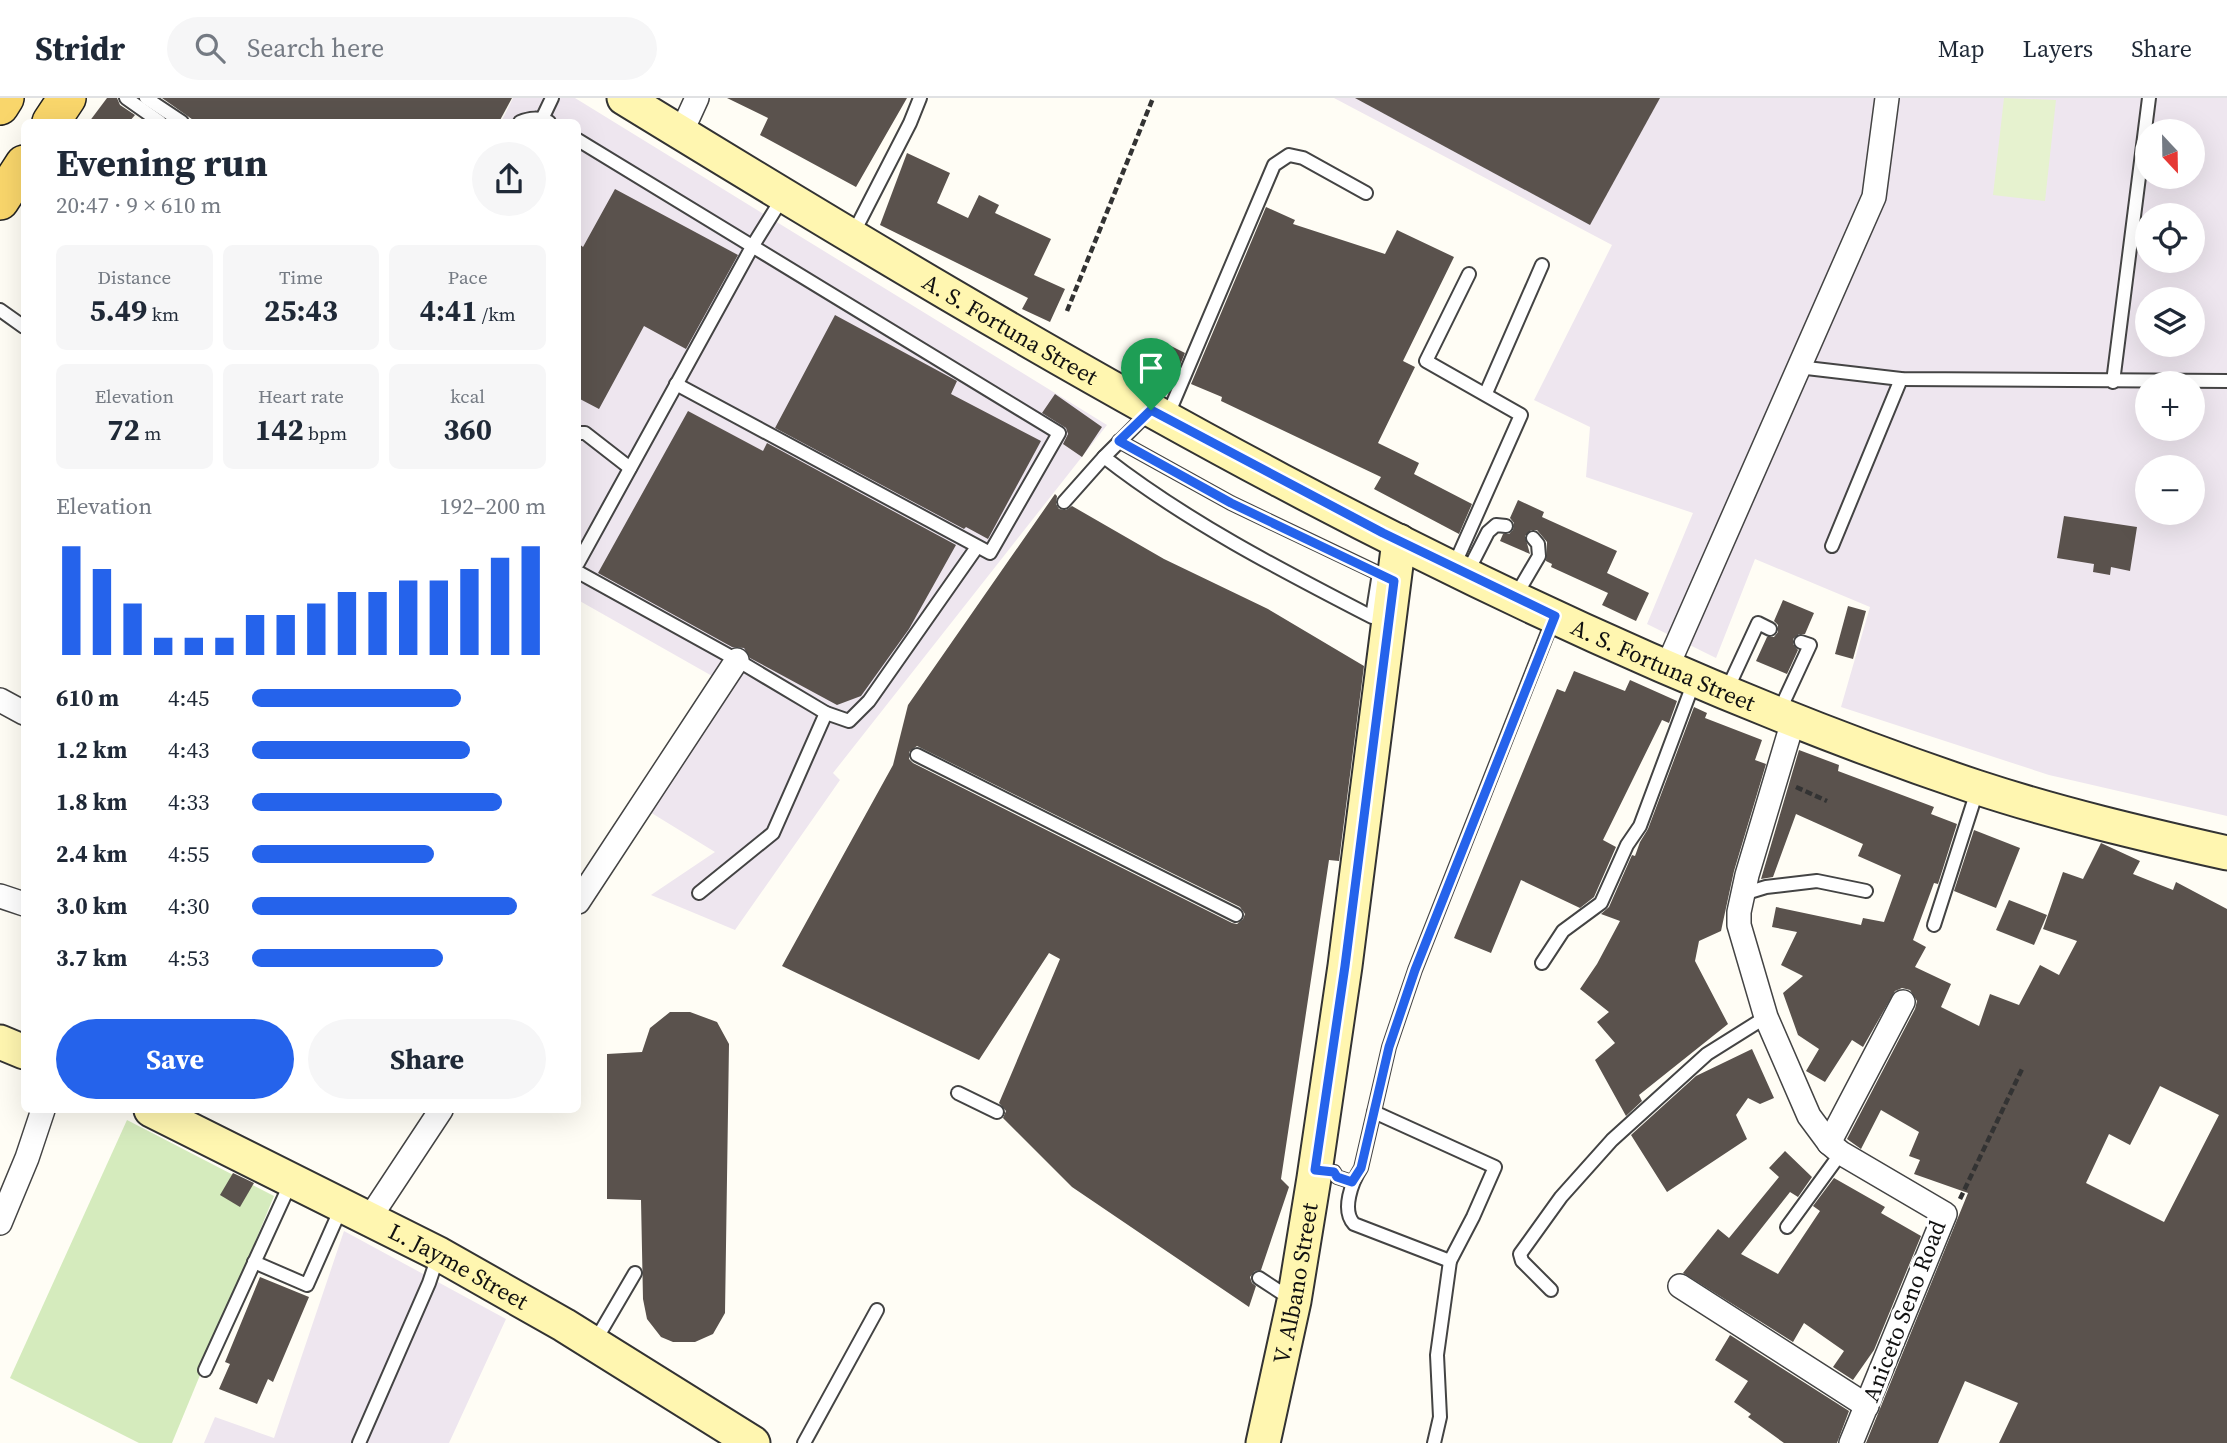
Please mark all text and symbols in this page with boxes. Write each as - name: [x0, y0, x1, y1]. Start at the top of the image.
- search box: [167, 17, 657, 80]
- text: Stridr: [35, 26, 125, 71]
- icon: search: [191, 29, 229, 67]
- text: Search here: [247, 30, 384, 66]
- text: Map: [1938, 32, 1985, 65]
- text: Layers: [2023, 32, 2093, 65]
- text: Share: [2131, 32, 2192, 65]
- north arrow: [2135, 119, 2205, 189]
- map controls: [2135, 119, 2205, 525]
- text: Evening run: [56, 137, 268, 189]
- button: share: [472, 142, 546, 216]
- text: 20:47 · 9 × 610 m: [56, 189, 222, 221]
- button: locate: [2135, 203, 2205, 273]
- text: Distance: [98, 264, 171, 290]
- text: Time: [279, 264, 323, 290]
- text: Pace: [448, 264, 488, 290]
- street label: A. S. Fortuna Street: [916, 266, 1104, 393]
- button: layers: [2135, 287, 2205, 357]
- text: 5.49: [89, 290, 147, 331]
- text: 25:43: [264, 290, 338, 331]
- text: 4:41: [420, 290, 477, 331]
- text: km: [147, 301, 179, 327]
- text: /km: [477, 301, 516, 327]
- pin: [1121, 338, 1181, 410]
- icon: arrive: [1132, 349, 1170, 387]
- button: +: [2135, 371, 2205, 441]
- text: Elevation: [95, 383, 174, 409]
- text: Heart rate: [258, 383, 344, 409]
- text: kcal: [450, 383, 485, 409]
- text: 72: [107, 409, 140, 450]
- text: 142: [255, 409, 304, 450]
- text: 360: [443, 409, 492, 450]
- text: m: [140, 420, 161, 446]
- text: bpm: [304, 420, 347, 446]
- button: −: [2135, 455, 2205, 525]
- text: Elevation: [56, 490, 152, 522]
- text: 192–200 m: [439, 490, 546, 522]
- street label: A. S. Fortuna Street: [1566, 611, 1761, 719]
- text: 610 m: [56, 682, 119, 714]
- text: 4:45: [168, 682, 209, 714]
- text: 1.2 km: [56, 734, 127, 766]
- text: 4:43: [168, 734, 209, 766]
- text: 1.8 km: [56, 786, 127, 818]
- text: 4:33: [168, 786, 209, 818]
- text: 2.4 km: [56, 838, 127, 870]
- text: 4:55: [168, 838, 209, 870]
- text: 3.0 km: [56, 890, 127, 922]
- text: 4:30: [168, 890, 209, 922]
- text: 3.7 km: [56, 942, 127, 974]
- text: 4:53: [168, 942, 209, 974]
- button: Save: [56, 1019, 294, 1099]
- button: Share: [308, 1019, 546, 1099]
- street label: V. Albano Street: [1265, 1200, 1326, 1367]
- street label: L. Jayme Street: [383, 1215, 535, 1318]
- street label: Aniceto Seno Road: [1855, 1216, 1953, 1406]

